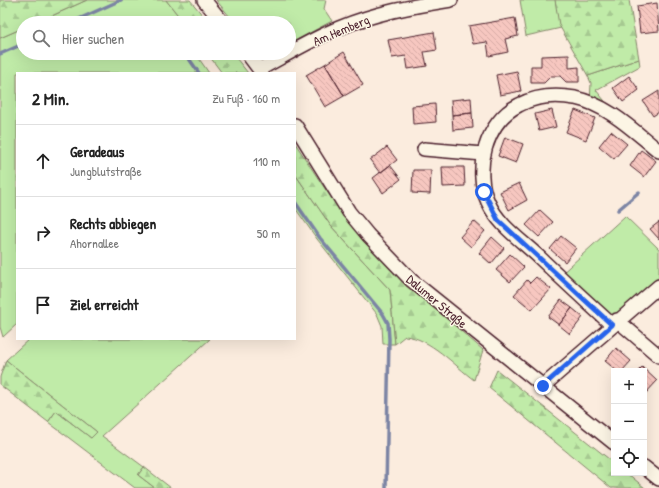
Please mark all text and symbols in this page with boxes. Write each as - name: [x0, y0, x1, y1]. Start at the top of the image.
- street label: Am Hemberg: [310, 10, 372, 50]
- search box: [16, 16, 296, 60]
- icon: search: [30, 27, 52, 49]
- text: Hier suchen: [62, 28, 124, 49]
- text: 2 Min.: [32, 87, 69, 110]
- text: Zu Fuß · 160 m: [212, 89, 280, 107]
- text: Geradeaus: [70, 141, 124, 162]
- icon: ahead: [32, 150, 54, 172]
- text: 110 m: [253, 152, 280, 170]
- text: Jungblutstraße: [70, 162, 142, 180]
- route start: [475, 183, 493, 201]
- text: Rechts abbiegen: [70, 213, 156, 234]
- icon: right: [32, 222, 54, 244]
- text: 50 m: [257, 224, 280, 242]
- text: Ahornallee: [70, 234, 119, 252]
- street label: Dalumer Straße: [403, 270, 471, 332]
- icon: arrive: [32, 294, 54, 316]
- text: Ziel erreicht: [70, 294, 139, 315]
- map controls: [611, 368, 647, 476]
- button: +: [611, 368, 647, 404]
- route end: [534, 377, 552, 395]
- button: −: [611, 404, 647, 440]
- button: locate: [611, 440, 647, 476]

